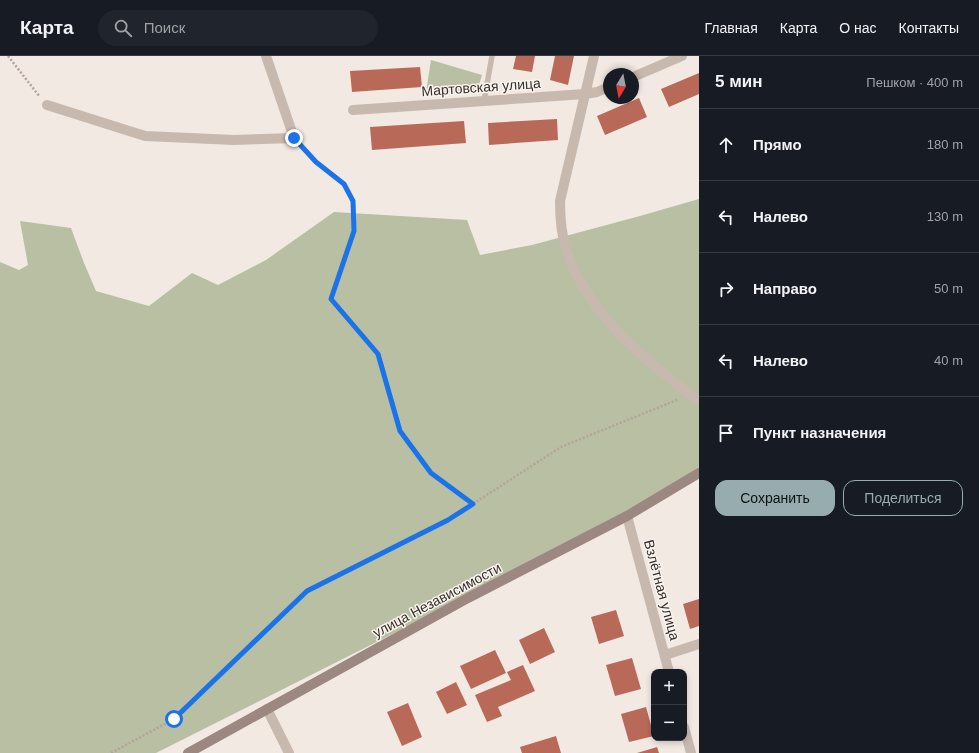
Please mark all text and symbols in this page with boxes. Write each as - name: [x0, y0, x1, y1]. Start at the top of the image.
- search box: [98, 10, 378, 46]
- text: Карта: [20, 17, 74, 38]
- icon: search: [112, 17, 134, 39]
- text: Поиск: [144, 19, 185, 36]
- text: Главная: [704, 20, 758, 36]
- text: Карта: [780, 20, 817, 36]
- text: О нас: [839, 20, 877, 36]
- text: Контакты: [899, 20, 959, 36]
- north arrow: [603, 68, 639, 104]
- text: 5 мин: [715, 72, 762, 91]
- street label: Мартовская улица: [421, 75, 541, 99]
- text: Пешком · 400 m: [866, 75, 963, 90]
- route end: [285, 129, 303, 147]
- icon: ahead: [715, 134, 737, 156]
- text: Прямо: [753, 136, 802, 153]
- text: 180 m: [927, 137, 963, 152]
- icon: left: [715, 206, 737, 228]
- text: Налево: [753, 208, 808, 225]
- text: 130 m: [927, 209, 963, 224]
- icon: right: [715, 278, 737, 300]
- text: Направо: [753, 280, 817, 297]
- text: 50 m: [934, 281, 963, 296]
- icon: left: [715, 350, 737, 372]
- text: Налево: [753, 352, 808, 369]
- text: 40 m: [934, 353, 963, 368]
- icon: arrive: [715, 422, 737, 444]
- text: Пункт назначения: [753, 424, 886, 441]
- button: Сохранить: [715, 480, 835, 516]
- button: Поделиться: [843, 480, 963, 516]
- street label: Взлётная улица: [641, 538, 683, 642]
- street label: улица Независимости: [370, 559, 504, 641]
- map controls: [651, 669, 687, 741]
- button: +: [651, 669, 687, 705]
- button: −: [651, 705, 687, 741]
- route start: [165, 710, 183, 728]

